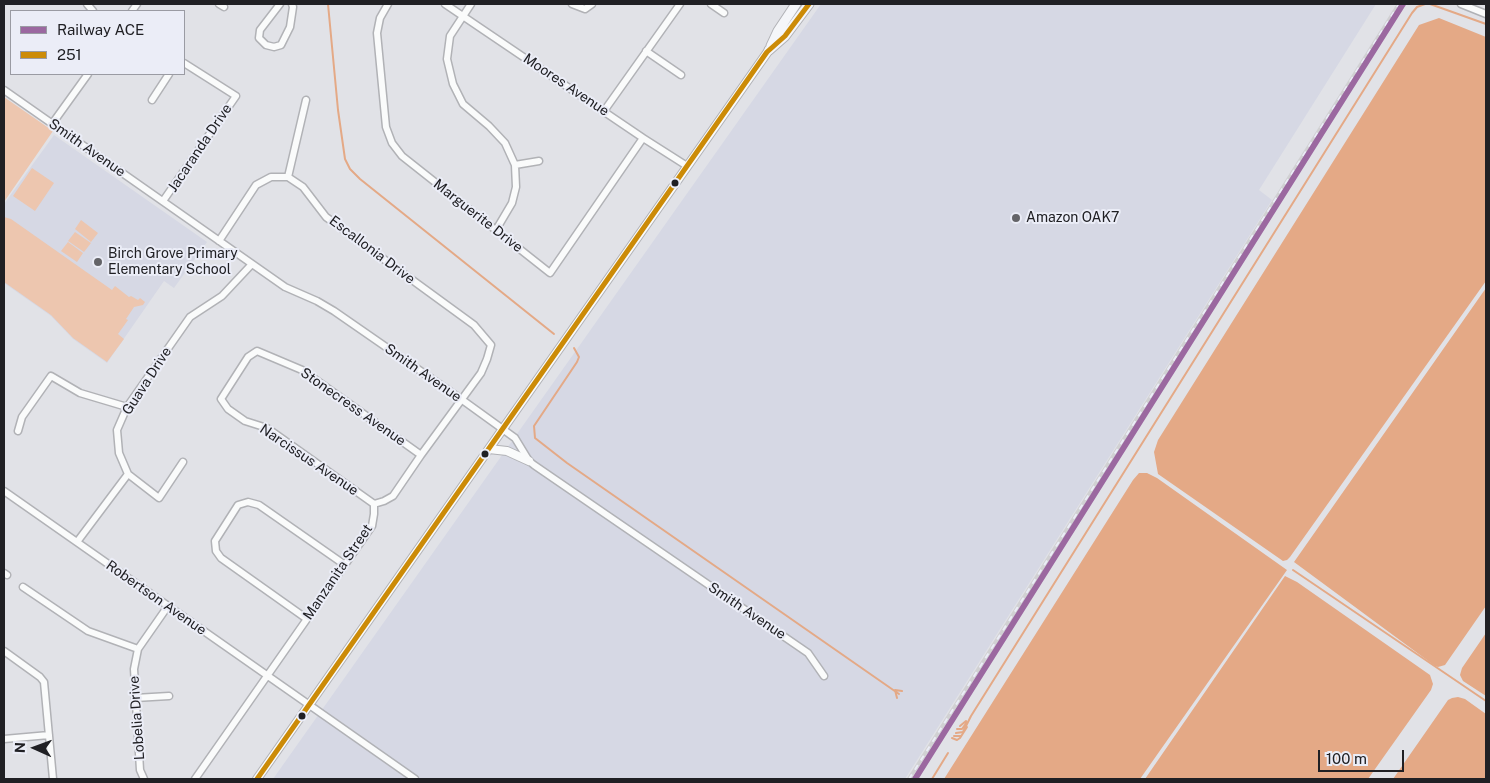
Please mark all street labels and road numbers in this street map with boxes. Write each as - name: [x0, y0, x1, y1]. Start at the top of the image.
- street label: Moores Avenue: [520, 50, 612, 120]
- street label: Jacaranda Drive: [164, 101, 236, 195]
- street label: Smith Avenue: [45, 115, 129, 181]
- street label: Marguerite Drive: [430, 176, 526, 256]
- street label: Escallonia Drive: [326, 212, 418, 288]
- street label: Smith Avenue: [381, 340, 465, 406]
- street label: Guava Drive: [119, 344, 175, 418]
- street label: Stonecress Avenue: [297, 364, 409, 450]
- street label: Narcissus Avenue: [256, 421, 362, 499]
- street label: Manzanita Street: [300, 521, 376, 623]
- street label: Robertson Avenue: [103, 557, 209, 639]
- street label: Smith Avenue: [705, 579, 789, 643]
- street label: Lobelia Drive: [126, 675, 148, 761]

